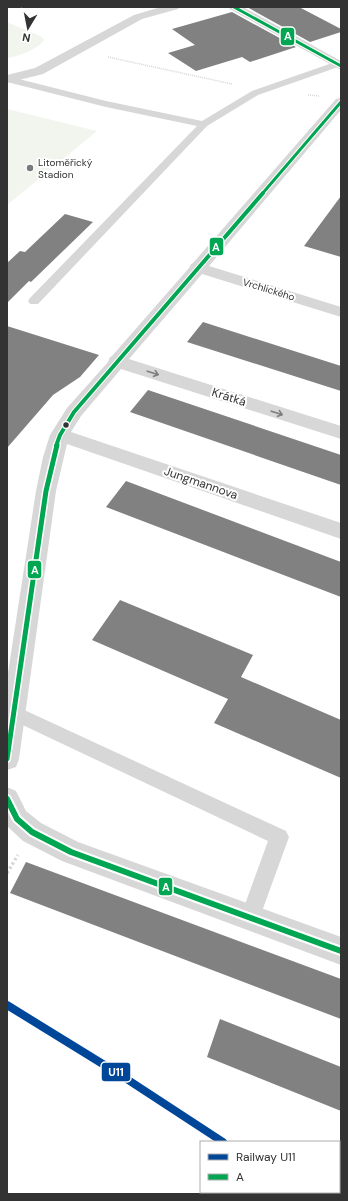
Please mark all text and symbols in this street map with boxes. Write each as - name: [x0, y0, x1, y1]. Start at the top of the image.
- north arrow: [8, 8, 48, 48]
- line badge: A: [280, 27, 295, 46]
- text: A: [284, 29, 292, 43]
- text: N: [21, 30, 31, 45]
- place label: Litoměřický Stadion: [38, 156, 93, 181]
- marker: Litoměřický Stadion: [25, 163, 35, 173]
- line badge: A: [209, 237, 224, 256]
- text: A: [212, 240, 220, 254]
- street label: Vrchlického: [241, 275, 297, 304]
- one-way arrow: [146, 370, 159, 377]
- street label: Krátká: [210, 384, 248, 410]
- one-way arrow: [271, 409, 283, 417]
- unlabelled marker: [61, 420, 71, 430]
- street label: Jungmannova: [162, 463, 240, 503]
- line badge: A: [27, 560, 42, 579]
- text: A: [31, 563, 39, 577]
- line badge: A: [158, 877, 173, 896]
- text: A: [162, 880, 170, 894]
- line badge: U11: [101, 1062, 131, 1082]
- text: U11: [108, 1065, 124, 1079]
- legend: [200, 1141, 340, 1193]
- text: Railway U11: [236, 1149, 296, 1165]
- text: A: [236, 1169, 244, 1185]

